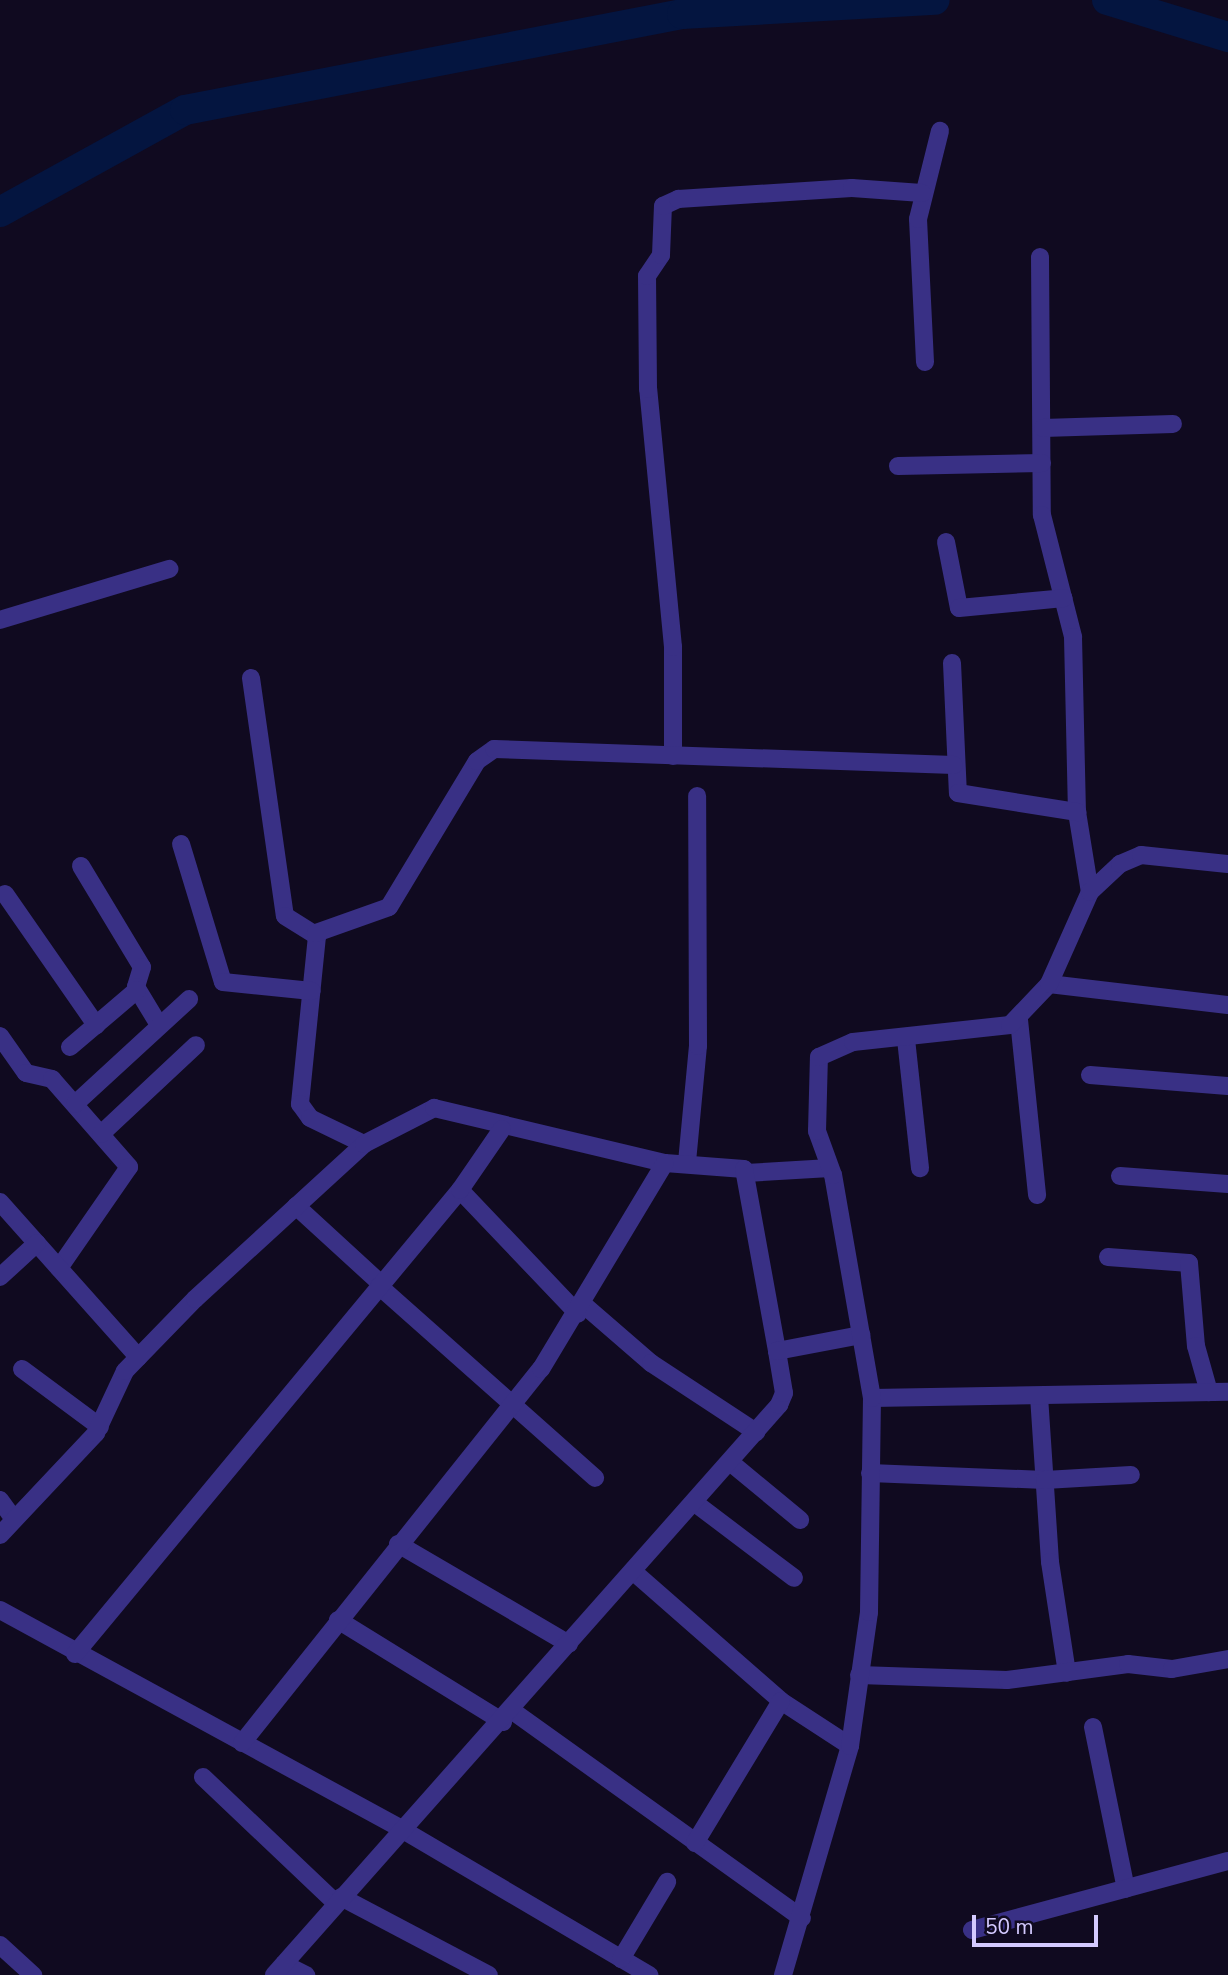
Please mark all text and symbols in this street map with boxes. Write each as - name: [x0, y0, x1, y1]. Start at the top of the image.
- scale bar: [976, 1902, 1102, 1946]
- text: 50 m: [985, 1913, 1034, 1941]

